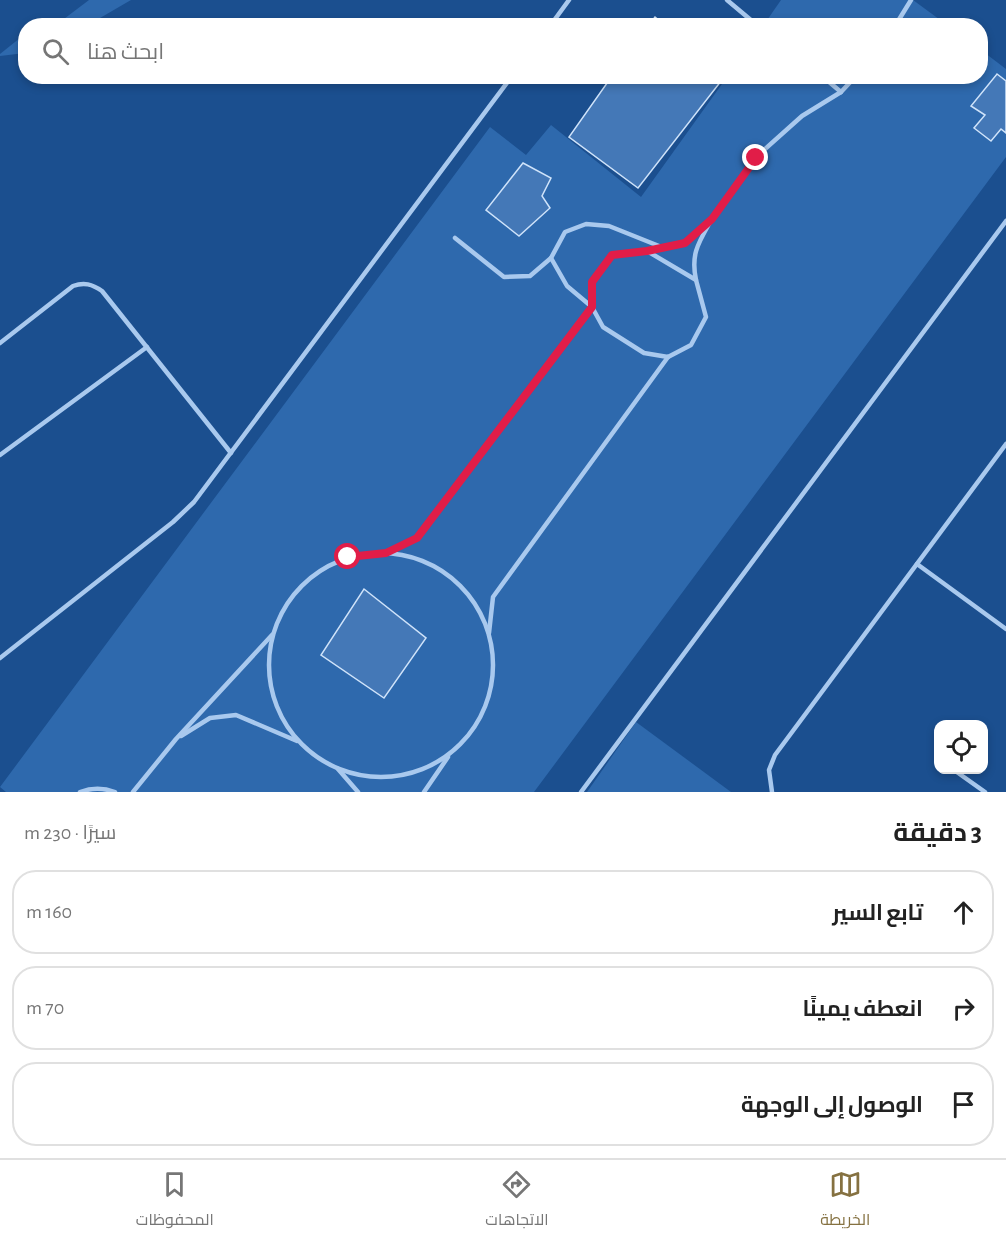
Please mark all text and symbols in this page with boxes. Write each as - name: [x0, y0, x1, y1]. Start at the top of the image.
- search box: [18, 18, 988, 84]
- icon: search: [39, 35, 72, 68]
- text: ابحث هنا: [87, 41, 164, 63]
- route end: [742, 144, 768, 170]
- route start: [334, 543, 360, 569]
- map controls: [934, 720, 988, 774]
- button: locate: [934, 720, 988, 774]
- text: 3 دقيقة: [893, 820, 982, 846]
- text: سيرًا · 230 m: [24, 823, 116, 843]
- icon: ahead: [947, 896, 980, 929]
- text: 160 m: [26, 902, 72, 922]
- text: تابع السير: [832, 902, 923, 924]
- icon: right: [947, 992, 980, 1025]
- text: 70 m: [26, 998, 64, 1018]
- text: انعطف يمينًا: [802, 998, 923, 1020]
- icon: arrive: [947, 1088, 980, 1121]
- text: الوصول إلى الوجهة: [741, 1094, 923, 1116]
- tab: المحفوظات: [136, 1168, 214, 1234]
- tab: الاتجاهات: [485, 1168, 549, 1234]
- tab: الخريطة: [820, 1168, 870, 1234]

